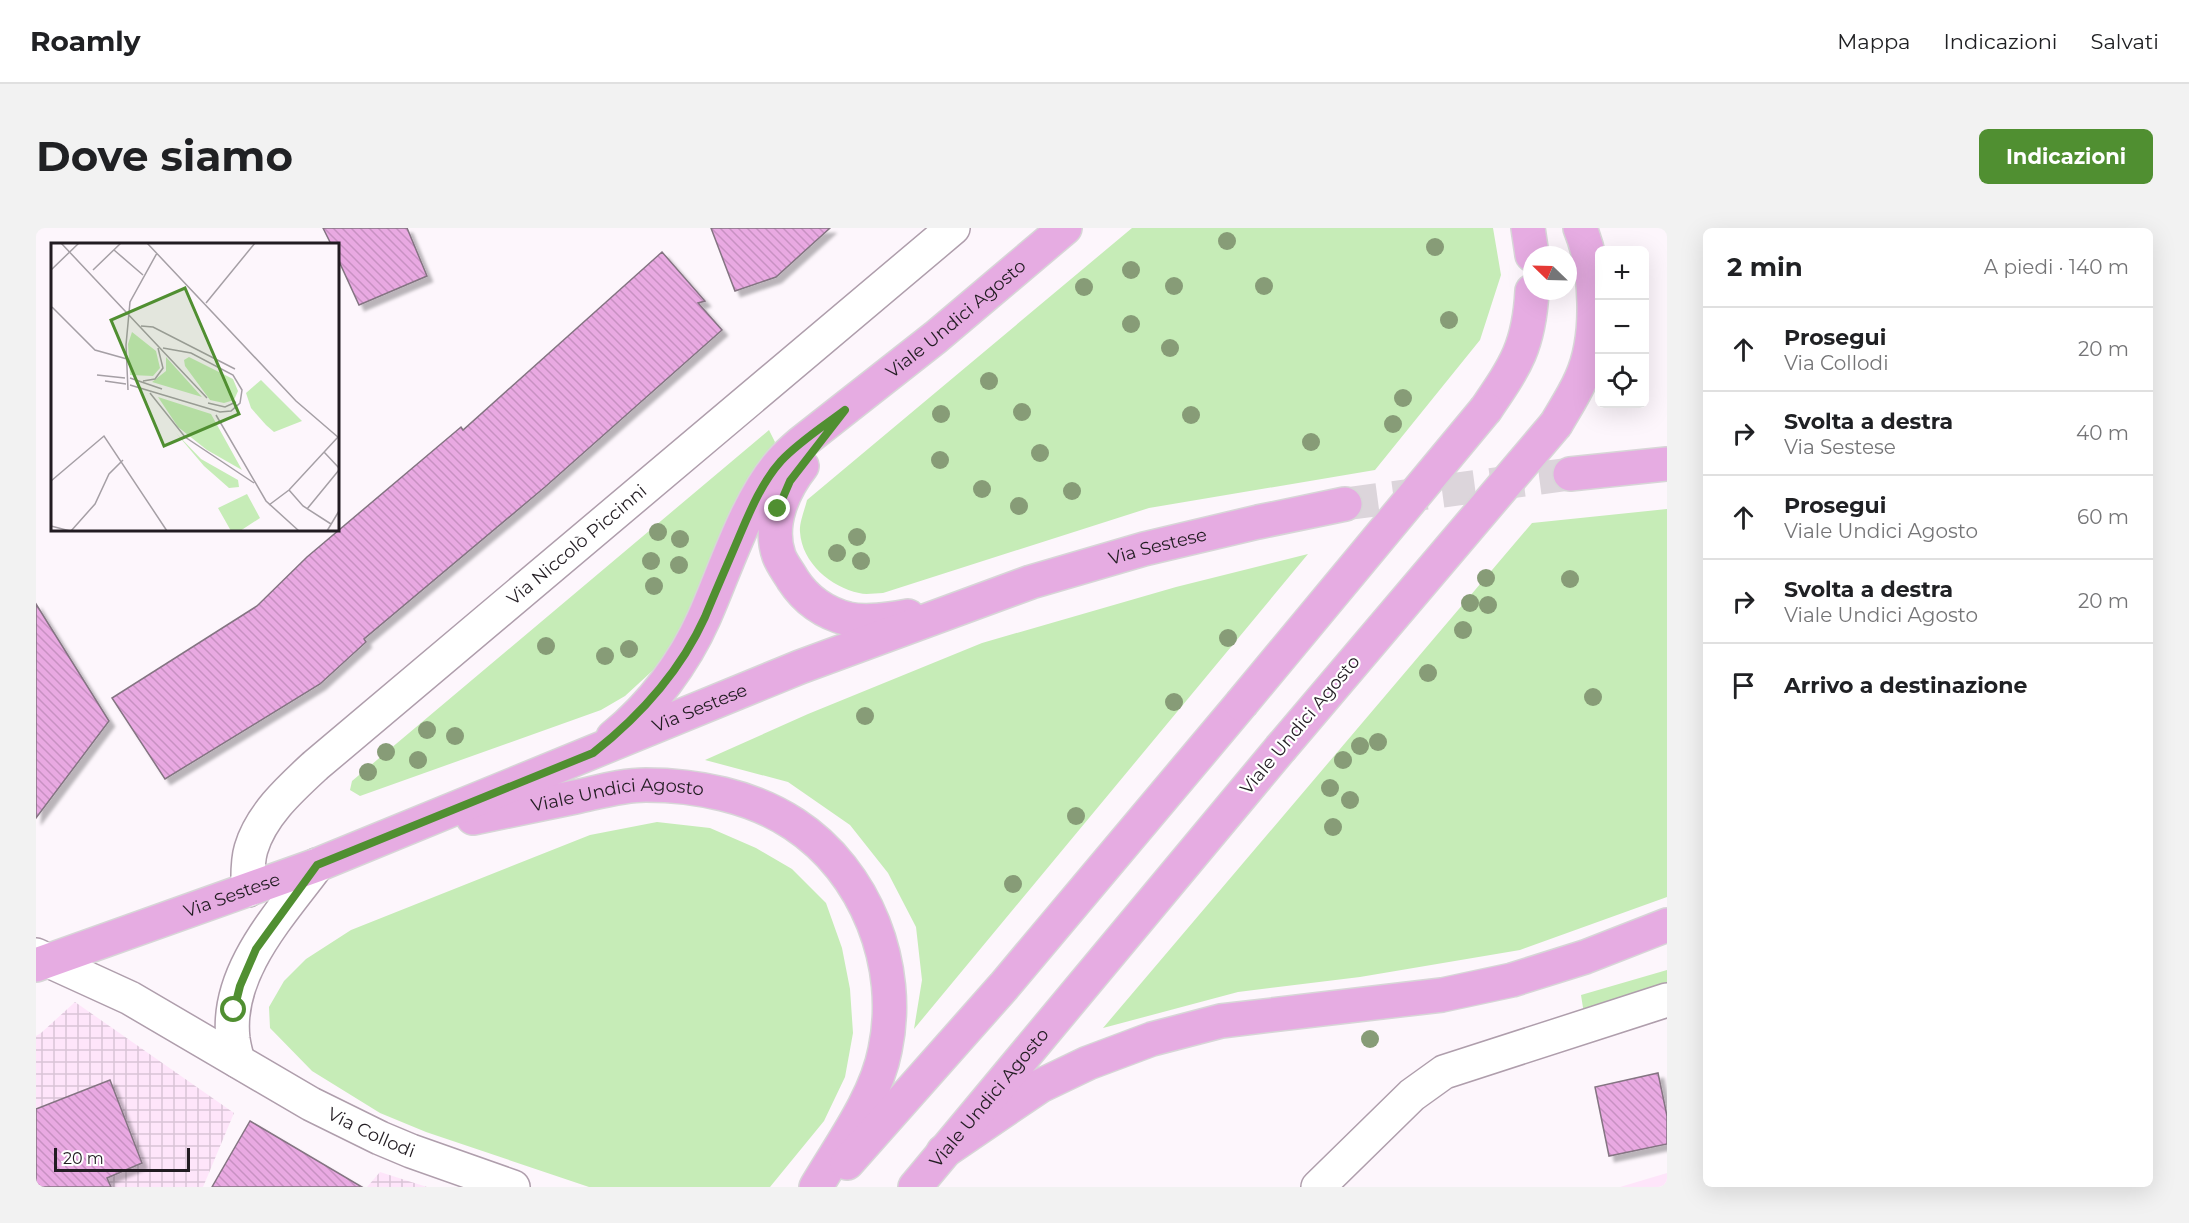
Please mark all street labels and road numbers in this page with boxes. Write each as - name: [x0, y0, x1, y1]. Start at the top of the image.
- street label: Viale Undici Agosto: [882, 255, 1030, 383]
- street label: Via Niccolò Piccinni: [503, 480, 651, 610]
- street label: Via Sestese: [1106, 523, 1209, 570]
- street label: Viale Undici Agosto: [1235, 651, 1365, 799]
- street label: Via Sestese: [649, 679, 751, 737]
- street label: Viale Undici Agosto: [529, 774, 706, 817]
- street label: Via Sestese: [181, 868, 283, 923]
- street label: Viale Undici Agosto: [925, 1024, 1054, 1172]
- street label: Via Collodi: [324, 1103, 418, 1163]

